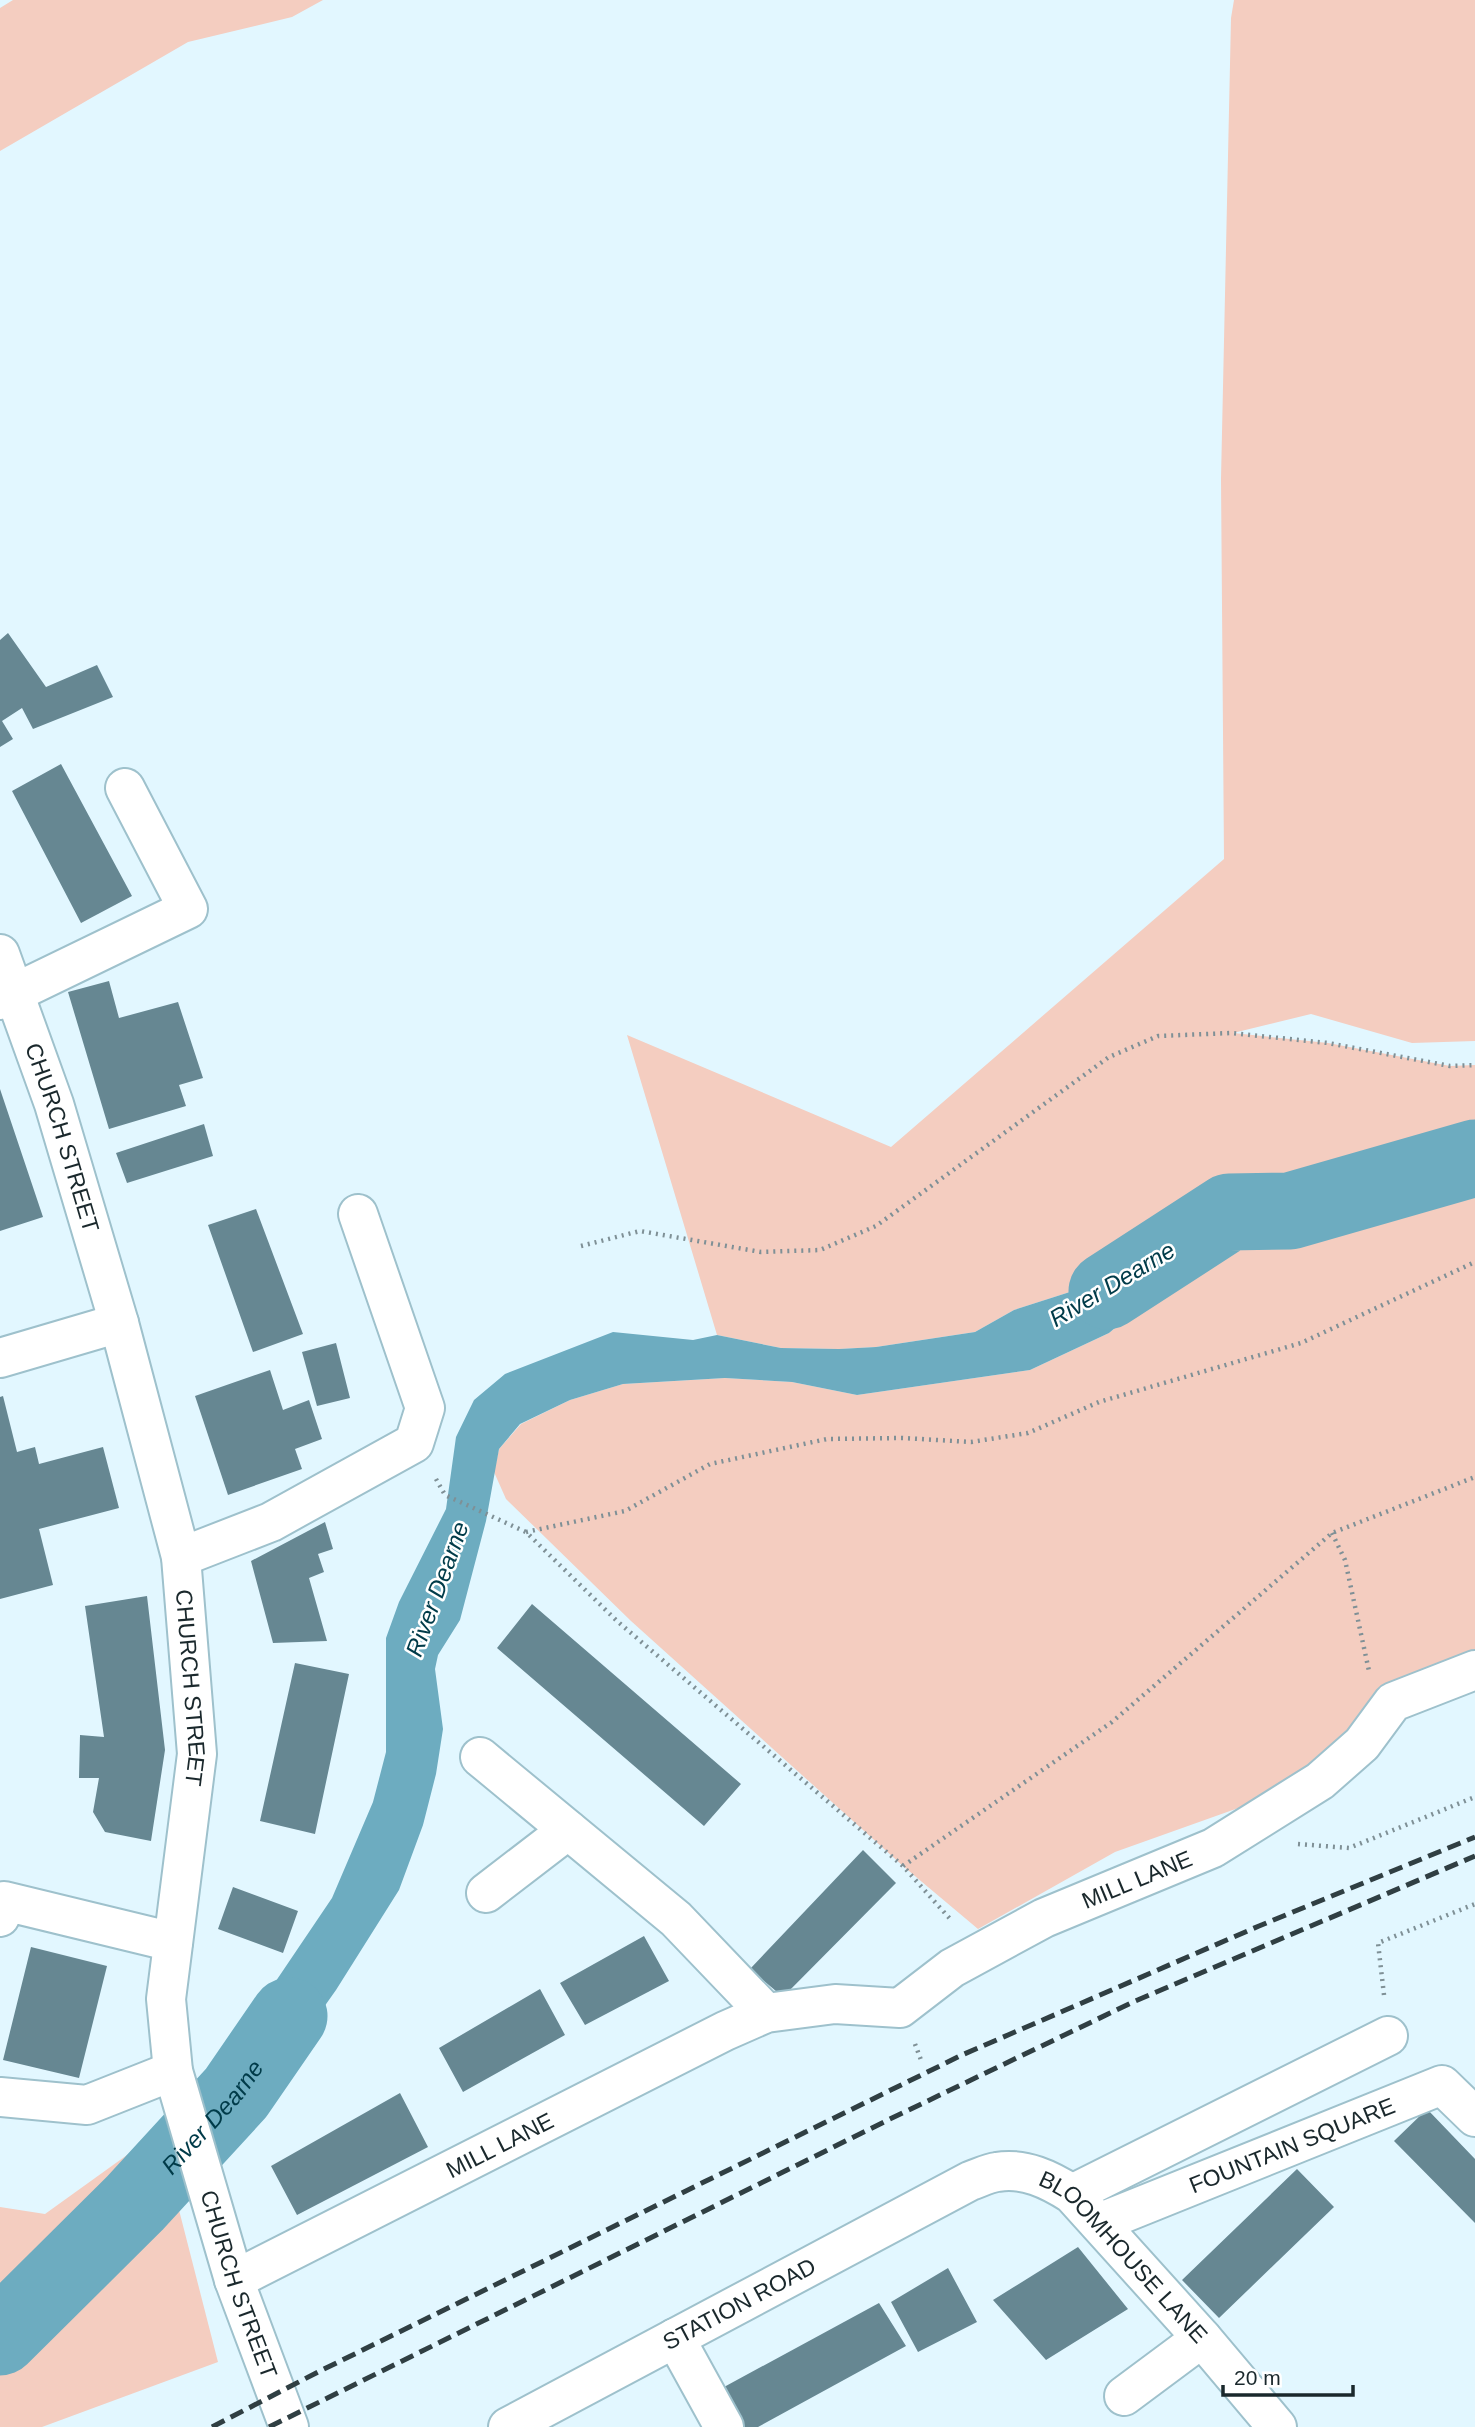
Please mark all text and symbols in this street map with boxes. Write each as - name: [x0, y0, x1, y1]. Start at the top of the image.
- street label: CHURCH STREET: [20, 1039, 104, 1235]
- water label: River Dearne: [1044, 1236, 1180, 1332]
- water label: River Dearne: [400, 1518, 474, 1660]
- street label: CHURCH STREET: [171, 1588, 210, 1787]
- street label: MILL LANE: [1078, 1845, 1196, 1914]
- water label: River Dearne: [156, 2055, 268, 2179]
- street label: FOUNTAIN SQUARE: [1185, 2092, 1399, 2198]
- street label: MILL LANE: [442, 2107, 558, 2183]
- street label: BLOOMHOUSE LANE: [1035, 2165, 1213, 2348]
- street label: CHURCH STREET: [195, 2187, 283, 2382]
- street label: STATION ROAD: [658, 2253, 820, 2355]
- scale bar: [1223, 2354, 1352, 2398]
- text: 20 m: [1234, 2366, 1281, 2389]

